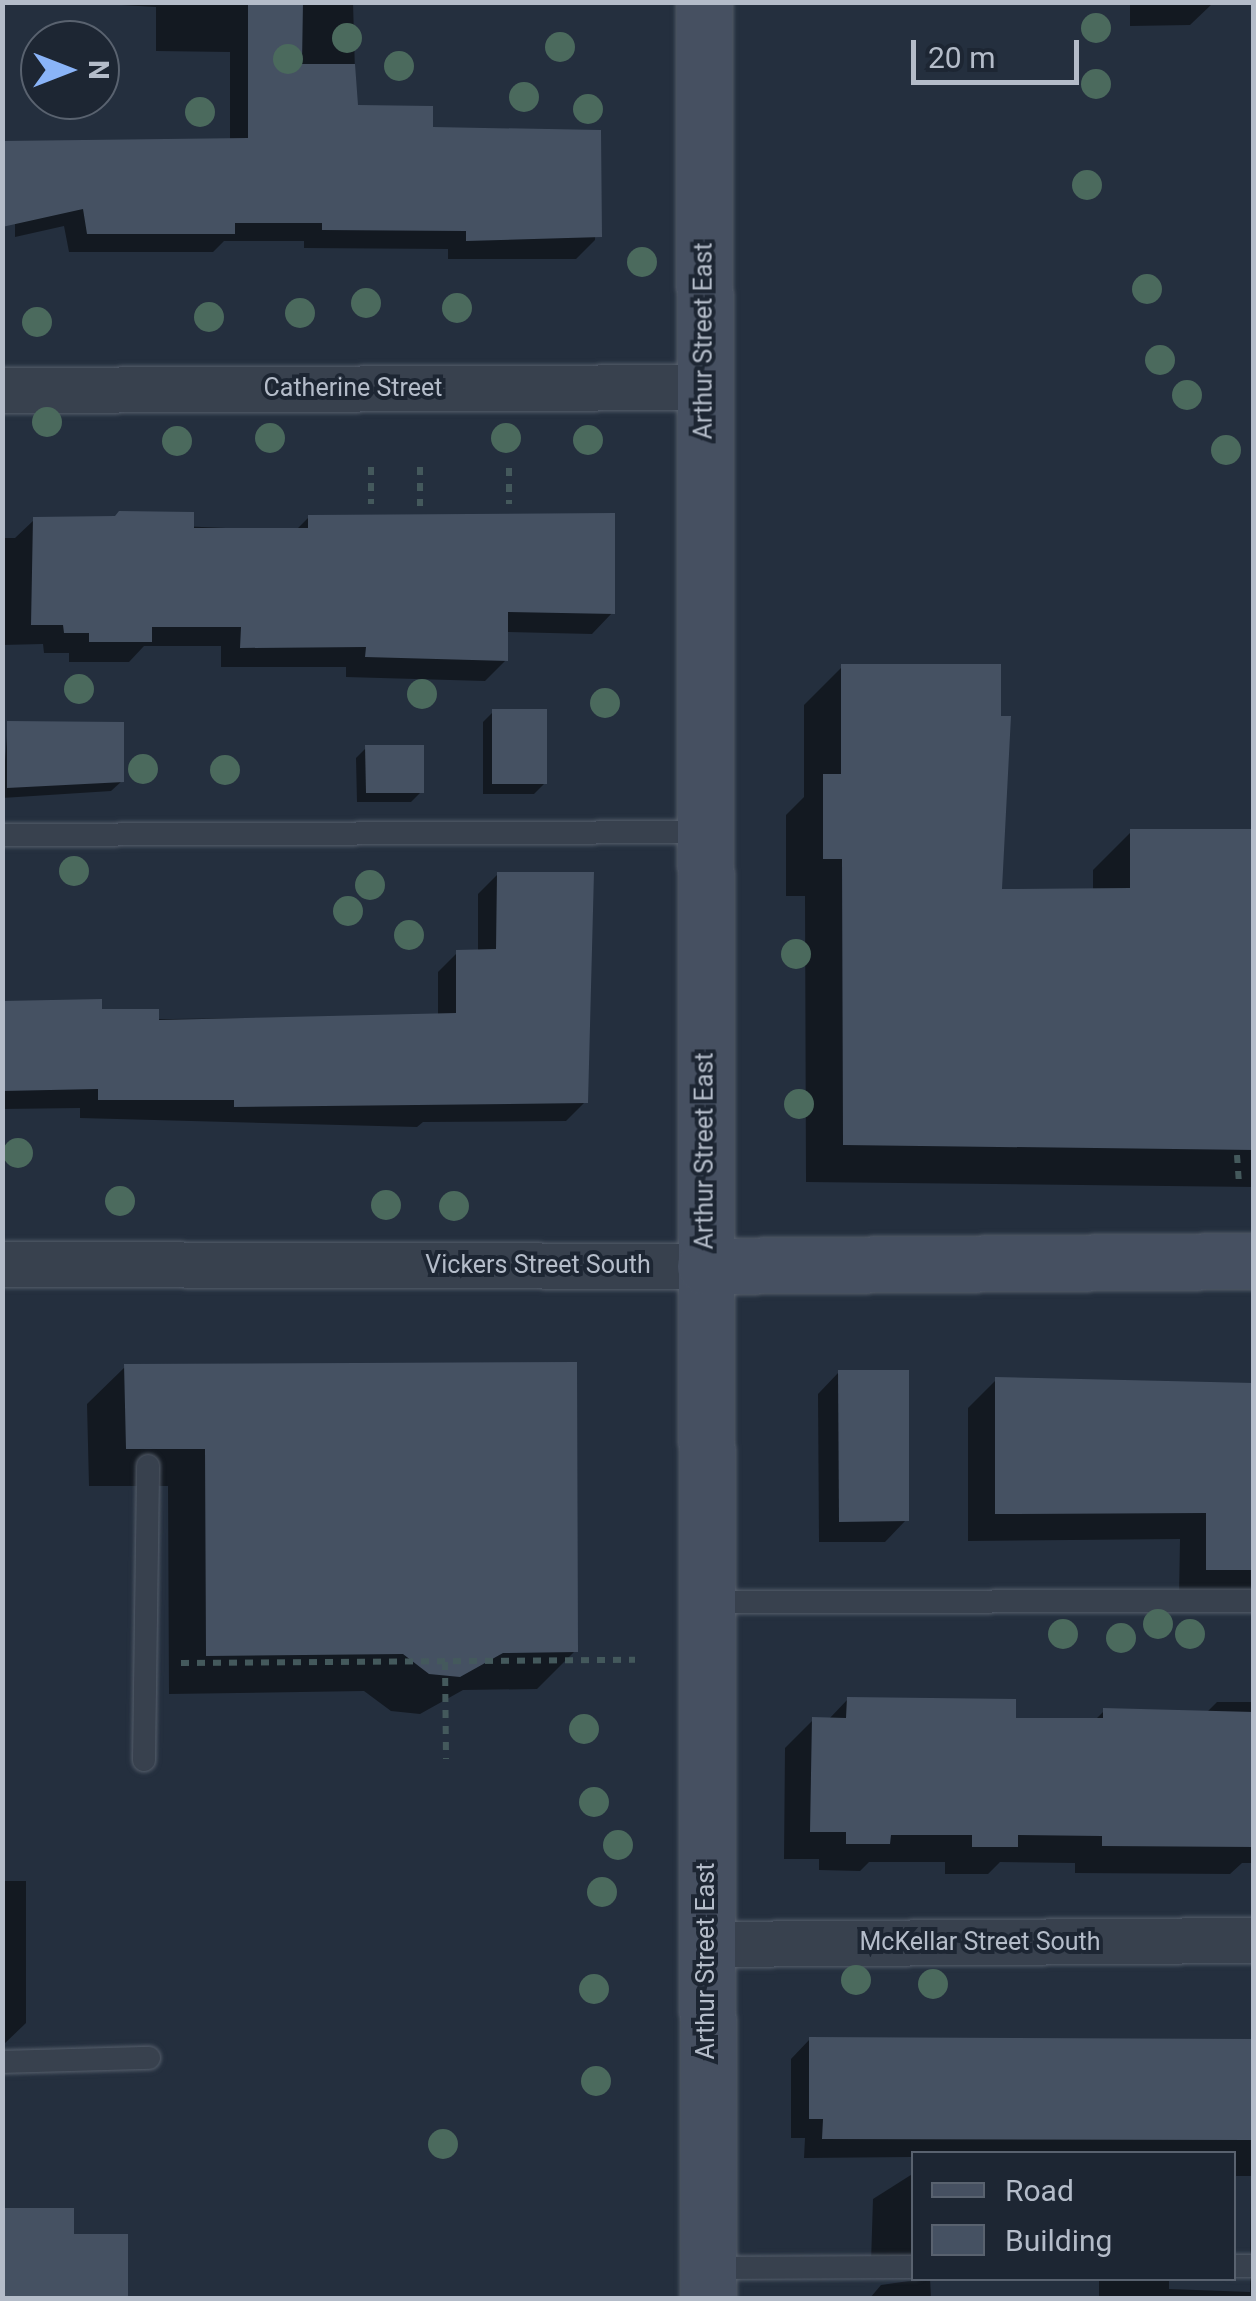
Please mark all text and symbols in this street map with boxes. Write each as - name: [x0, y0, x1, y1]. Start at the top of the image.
- north arrow: [20, 20, 120, 120]
- scale bar: [916, 20, 1084, 82]
- text: 20 m: [928, 40, 995, 75]
- text: N: [82, 60, 115, 80]
- street label: Arthur Street East: [689, 243, 719, 439]
- street label: Catherine Street: [264, 373, 442, 403]
- street label: Arthur Street East: [690, 1053, 720, 1249]
- street label: Vickers Street South: [425, 1250, 651, 1280]
- street label: Arthur Street East: [691, 1863, 721, 2059]
- street label: McKellar Street South: [860, 1927, 1100, 1957]
- legend: [911, 2151, 1236, 2281]
- text: Road: [1005, 2173, 1074, 2208]
- text: Building: [1005, 2223, 1112, 2258]

